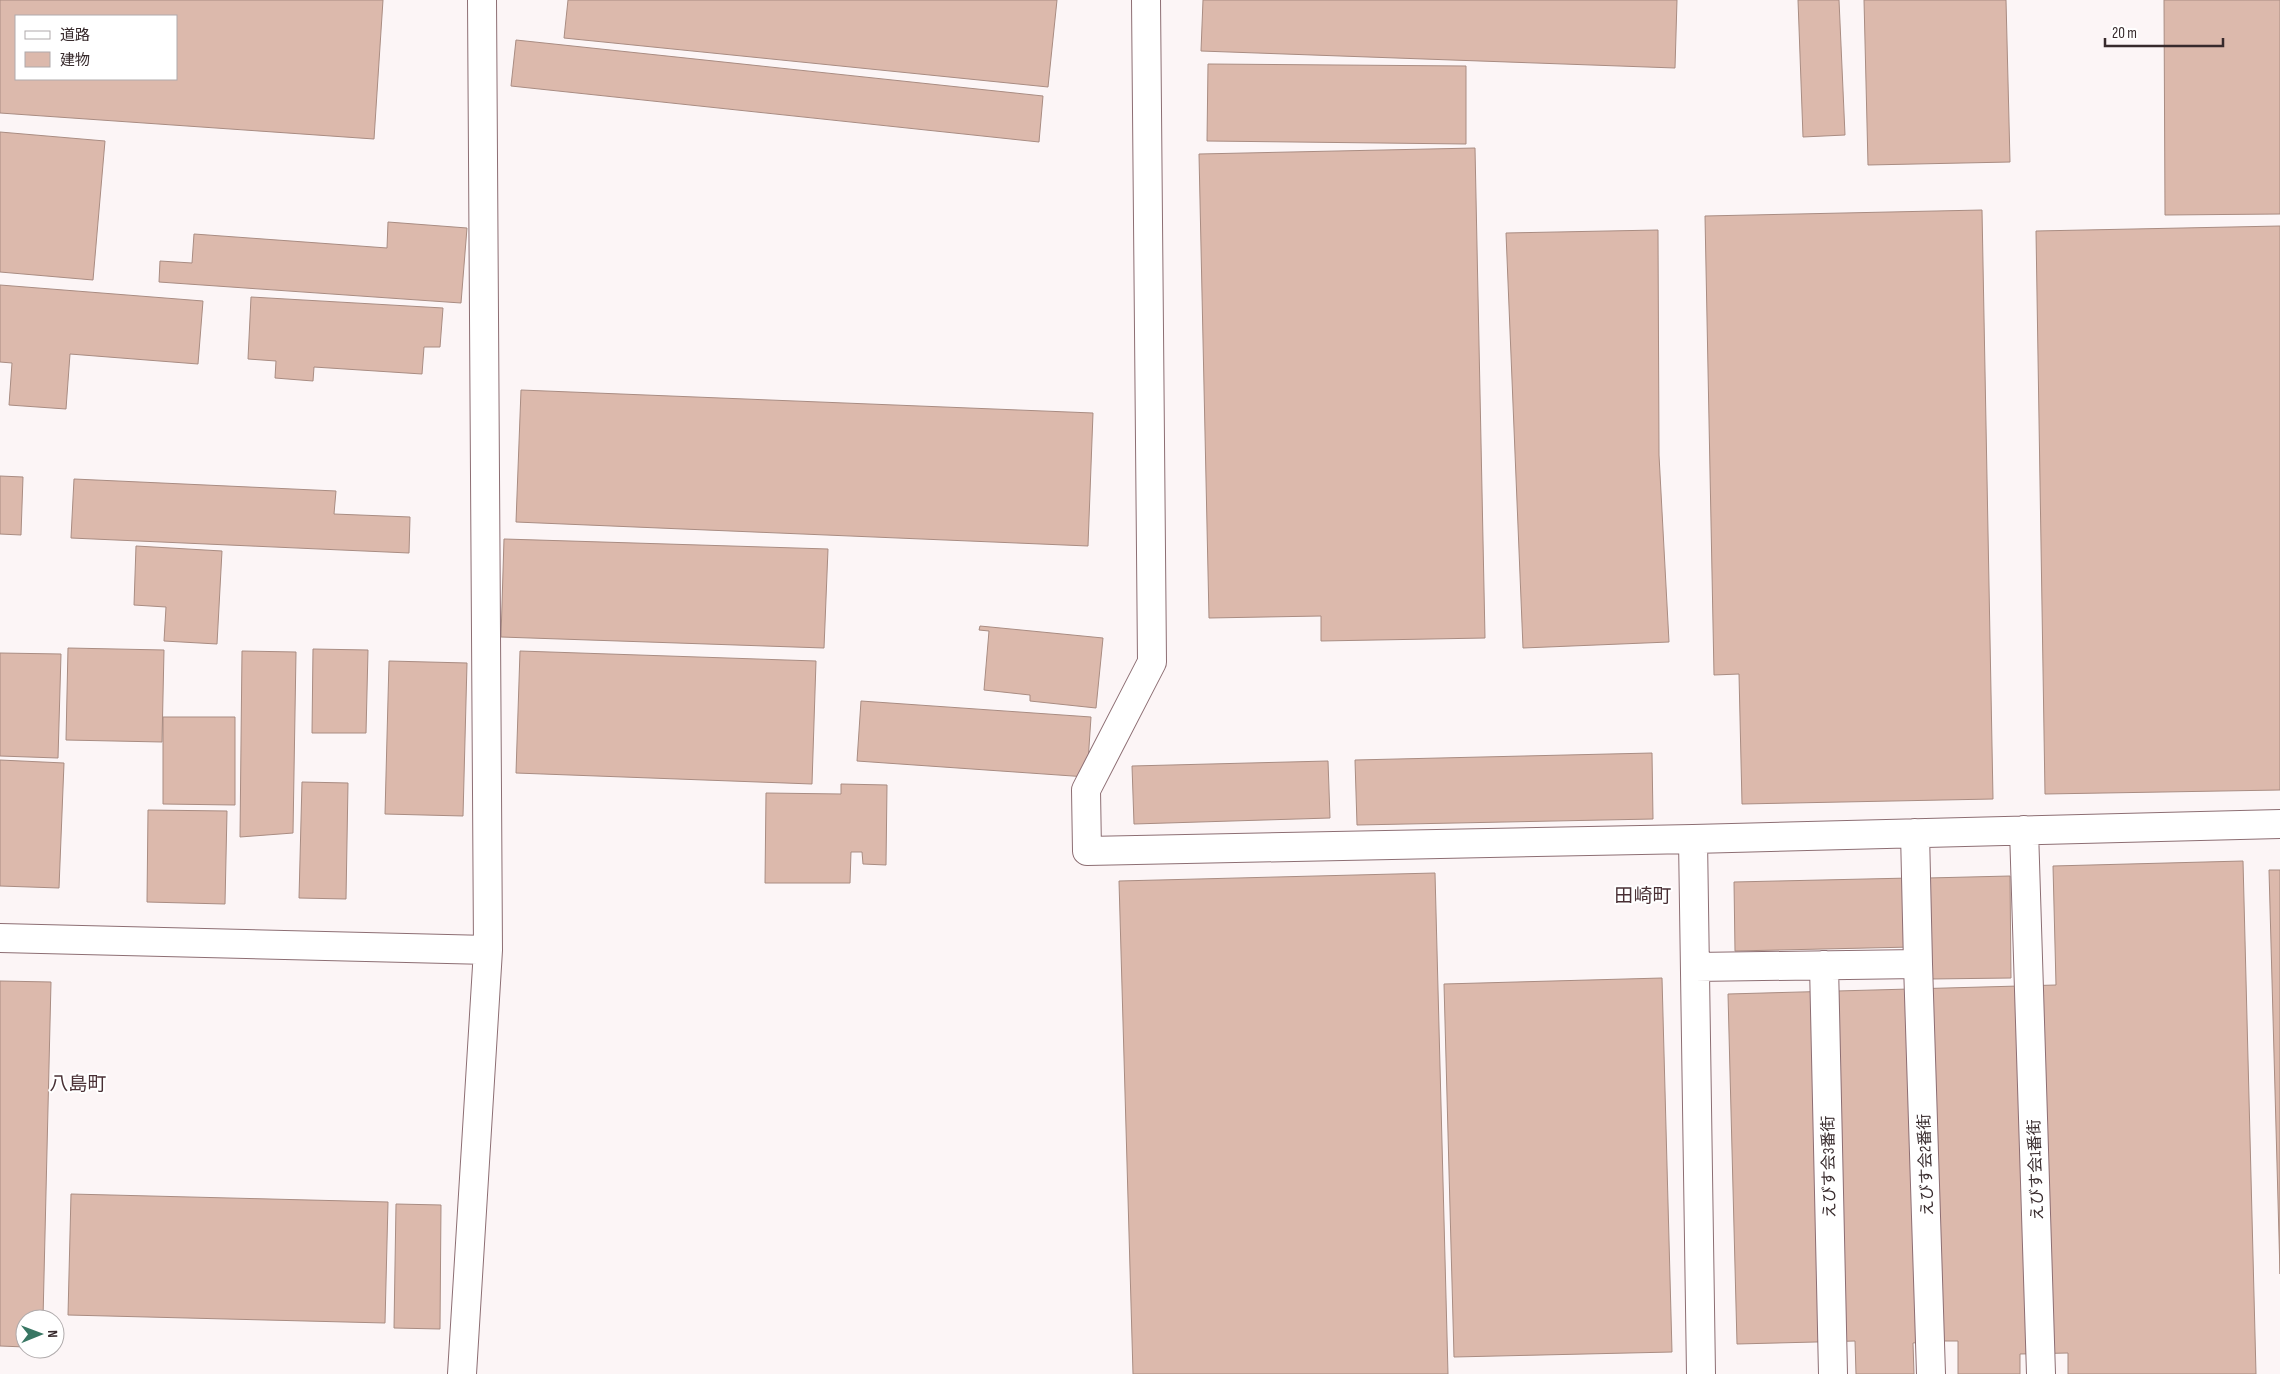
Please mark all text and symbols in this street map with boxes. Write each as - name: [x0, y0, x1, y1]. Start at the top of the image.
- legend: [15, 15, 178, 80]
- scale bar: [2105, 15, 2222, 47]
- text: 20 m: [2112, 24, 2137, 43]
- text: 道路: [60, 26, 90, 45]
- text: 建物: [60, 51, 90, 70]
- district label: 田崎町: [1614, 885, 1672, 908]
- district label: 八島町: [49, 1073, 107, 1096]
- street label: えびす会2番街: [1915, 1113, 1938, 1217]
- street label: えびす会3番街: [1819, 1115, 1840, 1218]
- street label: えびす会1番街: [2025, 1119, 2048, 1221]
- north arrow: [15, 1309, 65, 1359]
- text: N: [44, 1330, 61, 1338]

